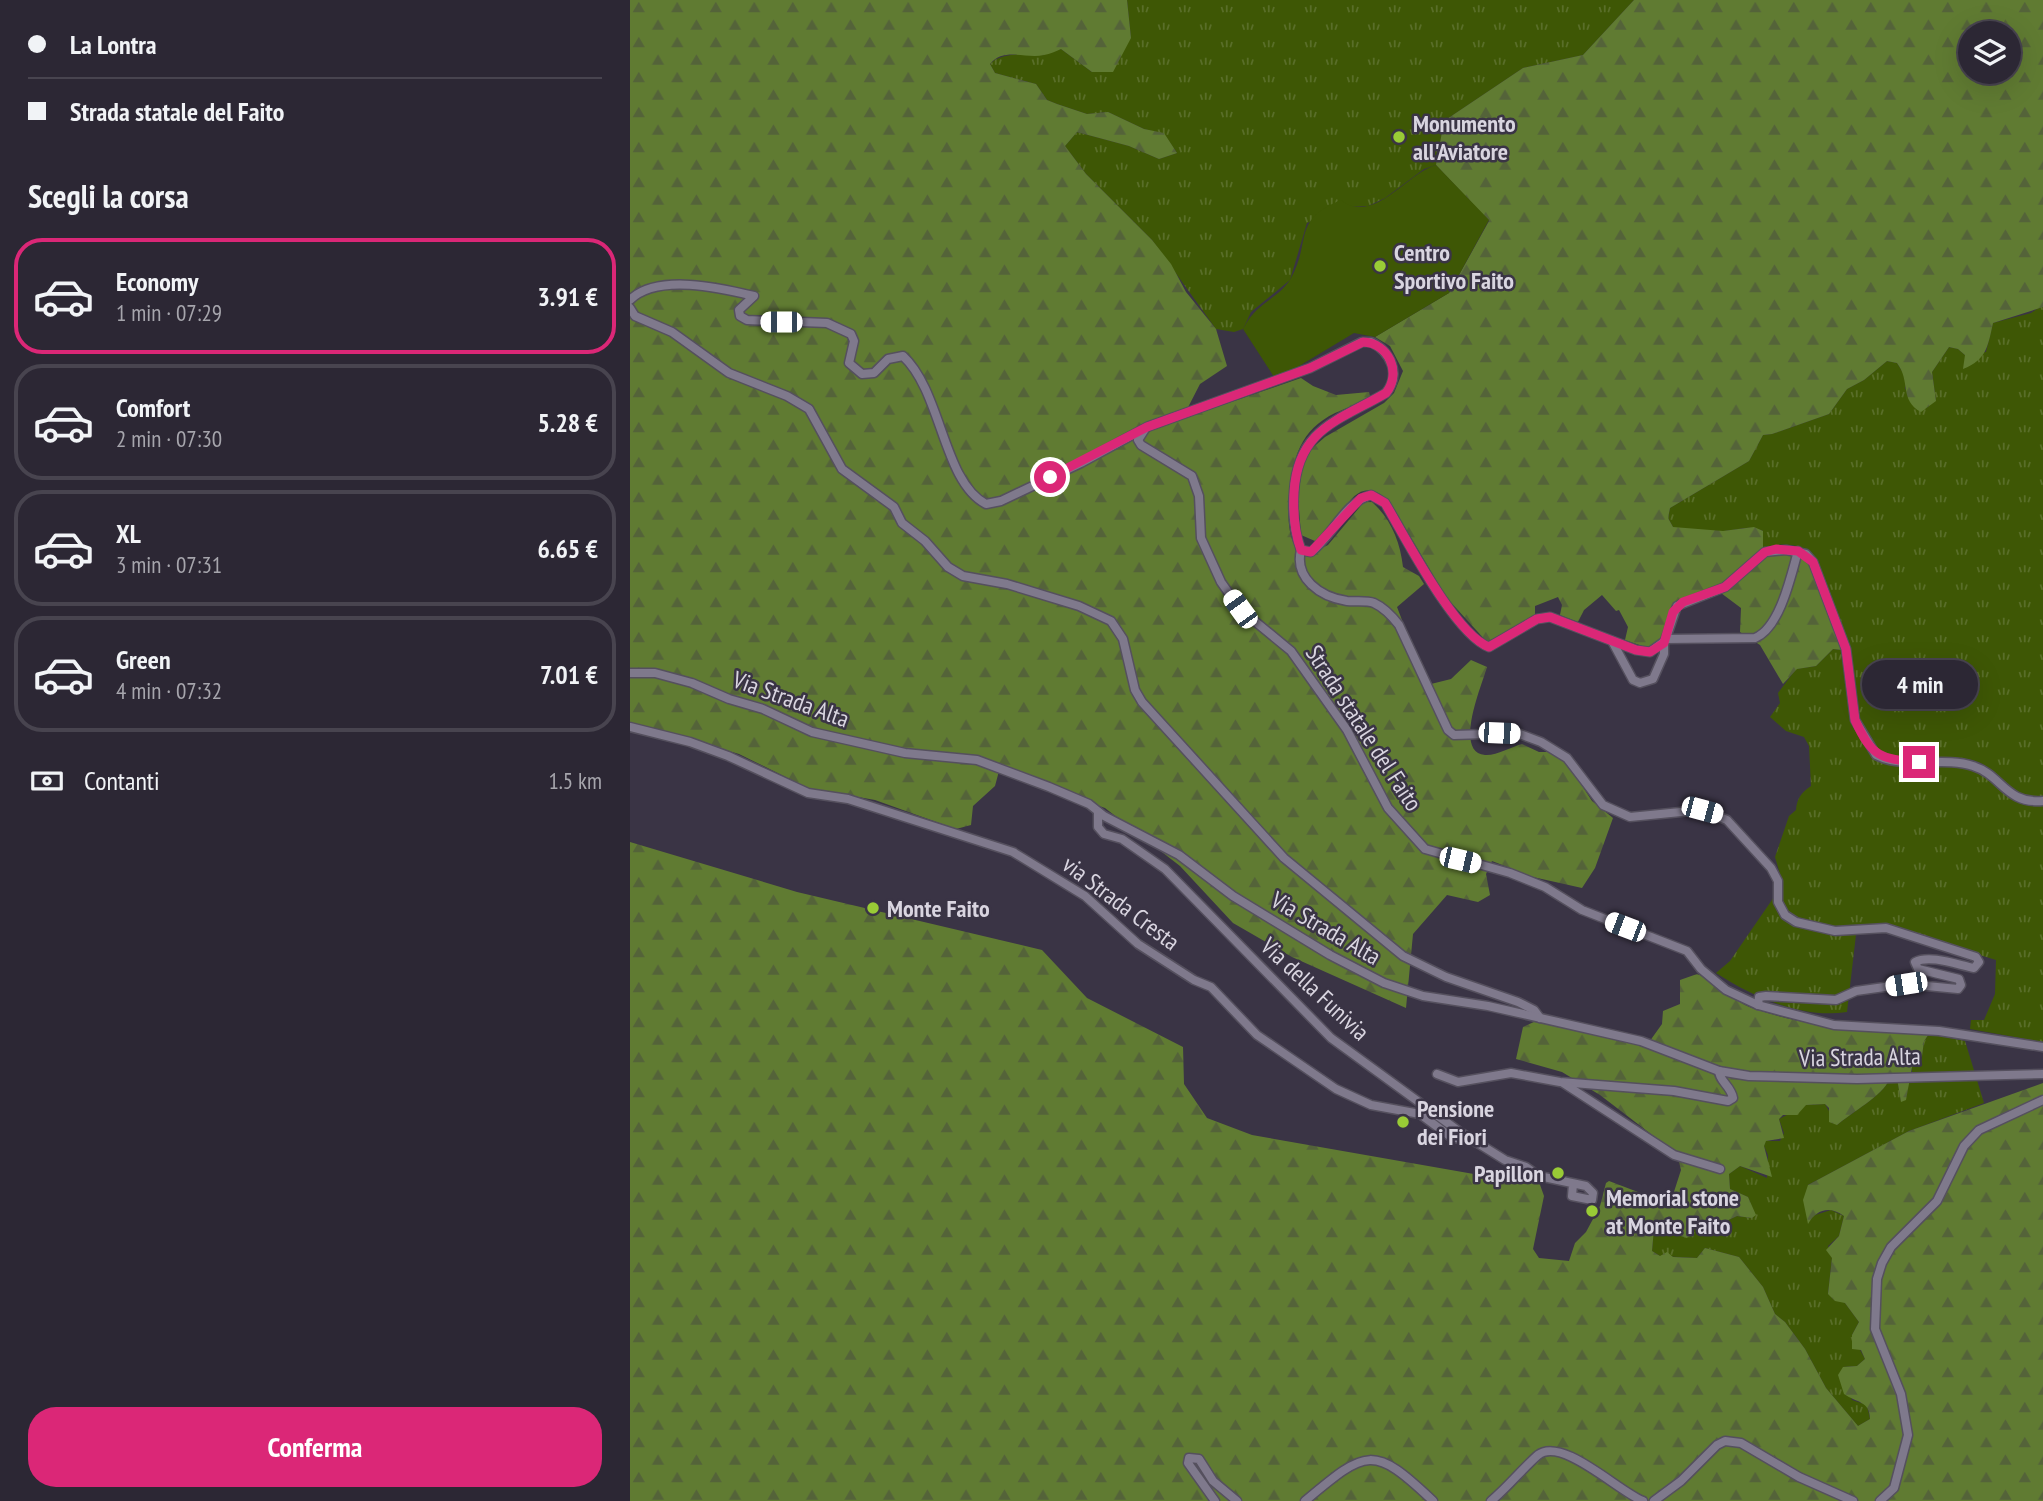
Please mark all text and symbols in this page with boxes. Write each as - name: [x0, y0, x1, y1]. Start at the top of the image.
- map controls: [1958, 21, 2021, 84]
- button: layers: [1958, 21, 2021, 84]
- text: La Lontra: [70, 28, 157, 61]
- text: Strada statale del Faito: [70, 95, 284, 128]
- place label: Monumento all'Aviatore: [1413, 108, 1516, 167]
- marker: Monumento all'Aviatore: [1391, 129, 1407, 145]
- text: Scegli la corsa: [28, 175, 189, 217]
- place label: Centro Sportivo Faito: [1394, 237, 1514, 296]
- marker: Centro Sportivo Faito: [1372, 258, 1388, 274]
- icon: car: [32, 265, 95, 328]
- text: Economy: [116, 265, 198, 298]
- text: 3.91 €: [537, 280, 598, 313]
- text: 1 min · 07:29: [116, 298, 222, 327]
- car: [761, 312, 803, 333]
- icon: car: [32, 391, 95, 454]
- text: Comfort: [116, 391, 190, 424]
- text: 5.28 €: [537, 406, 598, 439]
- text: 2 min · 07:30: [116, 424, 222, 453]
- route start: [1034, 461, 1066, 493]
- icon: car: [32, 517, 95, 580]
- text: XL: [116, 517, 141, 550]
- text: 6.65 €: [537, 532, 598, 565]
- text: 3 min · 07:31: [116, 550, 222, 579]
- car: [1220, 586, 1261, 632]
- street label: Strada statale del Faito: [1299, 639, 1429, 817]
- icon: car: [32, 643, 95, 706]
- text: Green: [116, 643, 171, 676]
- text: 7.01 €: [540, 658, 598, 691]
- callout: 4 min: [1861, 660, 1977, 710]
- street label: Via Strada Alta: [728, 663, 853, 734]
- text: 4 min: [1897, 670, 1943, 699]
- text: 4 min · 07:32: [116, 676, 222, 705]
- car: [1478, 722, 1521, 744]
- route end: [1903, 746, 1935, 778]
- icon: cash: [28, 762, 66, 800]
- text: Contanti: [84, 764, 160, 797]
- text: 1.5 km: [548, 766, 602, 795]
- car: [1679, 794, 1726, 826]
- car: [1438, 845, 1483, 875]
- street label: via Strada Cresta: [1056, 849, 1186, 957]
- street label: Via Strada Alta: [1265, 884, 1386, 972]
- place label: Monte Faito: [887, 893, 990, 924]
- marker: Monte Faito: [865, 900, 881, 916]
- car: [1602, 910, 1649, 944]
- street label: Via della Funivia: [1253, 930, 1376, 1047]
- car: [1884, 970, 1929, 998]
- street label: Via Strada Alta: [1798, 1040, 1921, 1074]
- place label: Pensione dei Fiori: [1417, 1093, 1494, 1152]
- marker: Pensione dei Fiori: [1395, 1114, 1411, 1130]
- place label: Papillon: [1474, 1158, 1544, 1189]
- marker: Papillon: [1550, 1165, 1566, 1181]
- place label: Memorial stone at Monte Faito: [1606, 1182, 1739, 1241]
- marker: Memorial stone at Monte Faito: [1584, 1203, 1600, 1219]
- button: Conferma: [28, 1407, 602, 1487]

